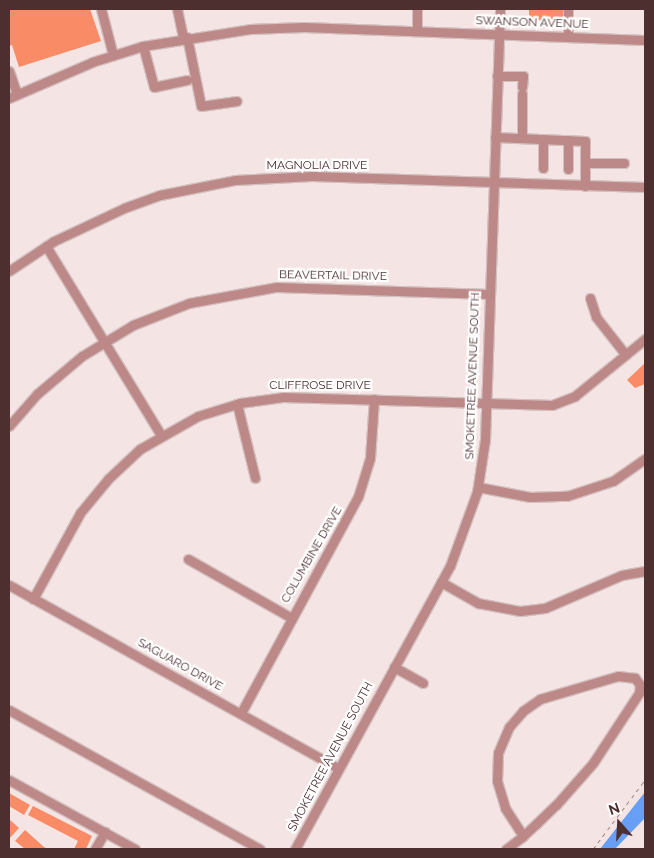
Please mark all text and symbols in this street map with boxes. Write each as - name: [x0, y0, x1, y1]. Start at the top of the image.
- street label: SWANSON AVENUE: [475, 14, 589, 32]
- street label: MAGNOLIA DRIVE: [266, 159, 368, 173]
- street label: BEAVERTAIL DRIVE: [279, 268, 387, 284]
- street label: SMOKETREE AVENUE SOUTH: [463, 292, 483, 460]
- street label: CLIFFROSE DRIVE: [269, 379, 371, 393]
- street label: COLUMBINE DRIVE: [279, 504, 345, 606]
- street label: SAGUARO DRIVE: [135, 636, 225, 694]
- street label: SMOKETREE AVENUE SOUTH: [285, 680, 377, 834]
- north arrow: [594, 798, 644, 848]
- text: N: [606, 800, 622, 818]

